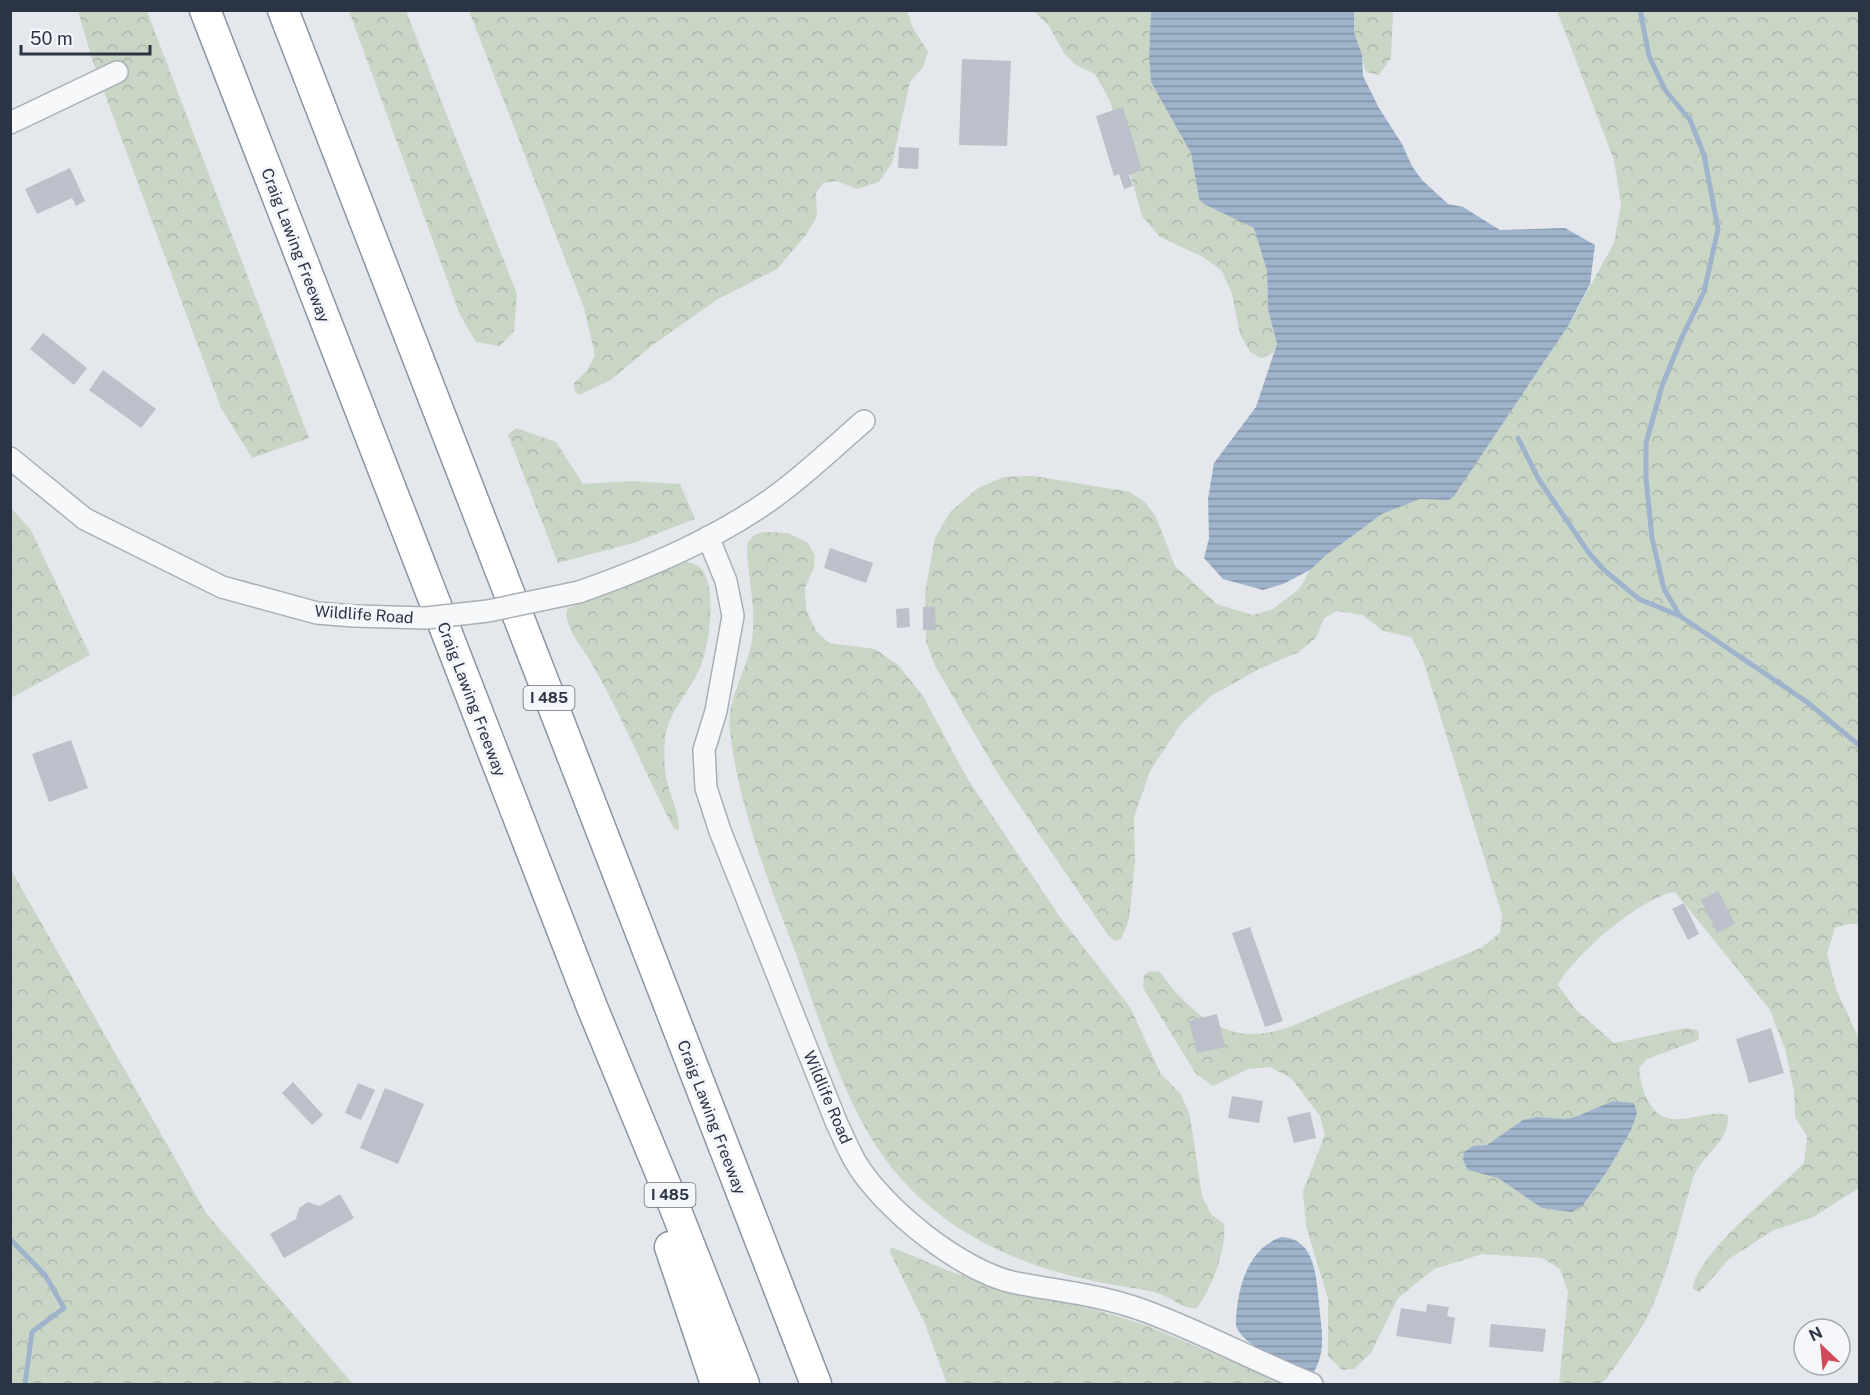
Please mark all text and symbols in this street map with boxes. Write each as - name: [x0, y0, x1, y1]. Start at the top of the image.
- scale bar: [21, 18, 150, 56]
- text: 50 m: [30, 28, 73, 49]
- street label: Craig Lawing Freeway: [257, 165, 334, 325]
- street label: Wildlife Road: [314, 602, 414, 627]
- street label: Craig Lawing Freeway: [433, 619, 510, 779]
- road number: I 485: [524, 686, 574, 710]
- street label: Craig Lawing Freeway: [673, 1037, 750, 1197]
- street label: Wildlife Road: [799, 1048, 856, 1147]
- road number: I 485: [644, 1183, 696, 1207]
- north arrow: [1792, 1317, 1852, 1377]
- text: N: [1806, 1323, 1825, 1345]

